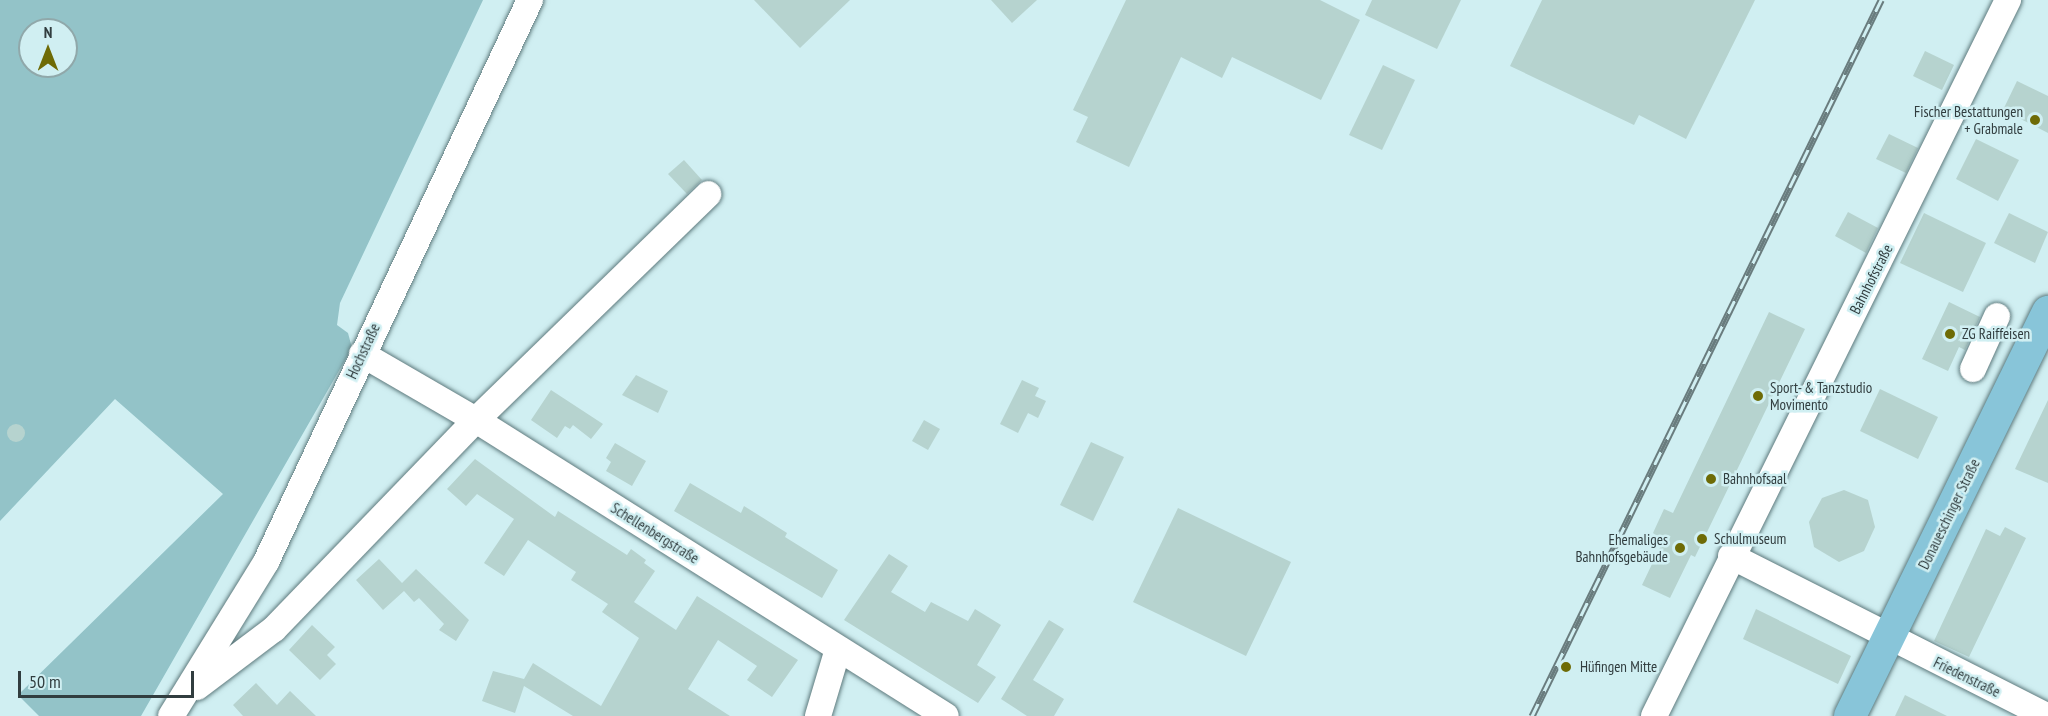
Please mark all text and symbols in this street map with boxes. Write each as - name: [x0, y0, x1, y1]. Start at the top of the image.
- north arrow: [18, 18, 78, 78]
- text: N: [44, 22, 52, 42]
- place label: Fischer Bestattungen + Grabmale: [1914, 102, 2023, 137]
- marker: Fischer Bestattungen + Grabmale: [2028, 113, 2042, 127]
- street label: Bahnhofstraße: [1846, 241, 1896, 317]
- street label: Hochstraße: [342, 320, 384, 382]
- place label: ZG Raiffeisen: [1962, 325, 2030, 343]
- marker: ZG Raiffeisen: [1943, 327, 1957, 341]
- place label: Sport- & Tanzstudio Movimento: [1770, 378, 1874, 413]
- marker: Sport- & Tanzstudio Movimento: [1751, 389, 1765, 403]
- street label: Donaueschinger Straße: [1914, 456, 1984, 572]
- place label: Bahnhofsaal: [1723, 470, 1787, 488]
- marker: Bahnhofsaal: [1704, 472, 1718, 486]
- street label: Schellenbergstraße: [608, 499, 702, 567]
- place label: Ehemaliges Bahnhofsgebäude: [1576, 530, 1668, 565]
- place label: Schulmuseum: [1714, 530, 1786, 548]
- marker: Schulmuseum: [1695, 532, 1709, 546]
- marker: Ehemaliges Bahnhofsgebäude: [1673, 541, 1687, 555]
- street label: Friedenstraße: [1931, 653, 2003, 701]
- marker: Hüfingen Mitte: [1557, 658, 1575, 676]
- place label: Hüfingen Mitte: [1580, 658, 1657, 676]
- scale bar: [21, 659, 196, 697]
- text: 50 m: [29, 670, 61, 693]

